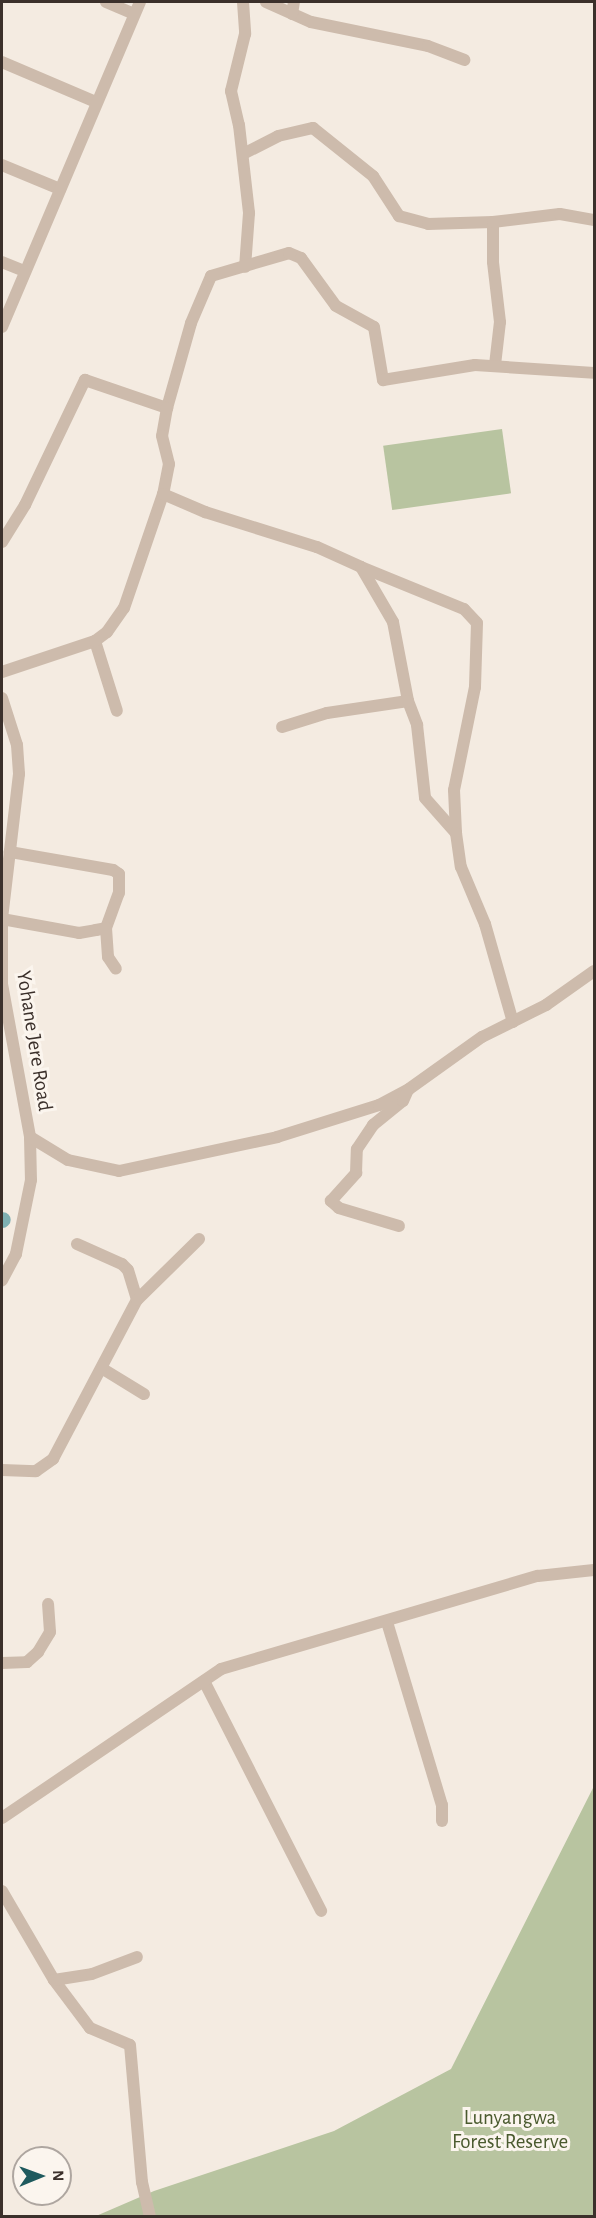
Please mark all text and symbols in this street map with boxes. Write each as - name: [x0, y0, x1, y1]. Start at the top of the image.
- street label: Yohane Jere Road: [10, 969, 58, 1113]
- park label: Lunyangwa Forest Reserve: [452, 2105, 568, 2155]
- north arrow: [12, 2146, 72, 2206]
- text: N: [50, 2170, 66, 2181]

